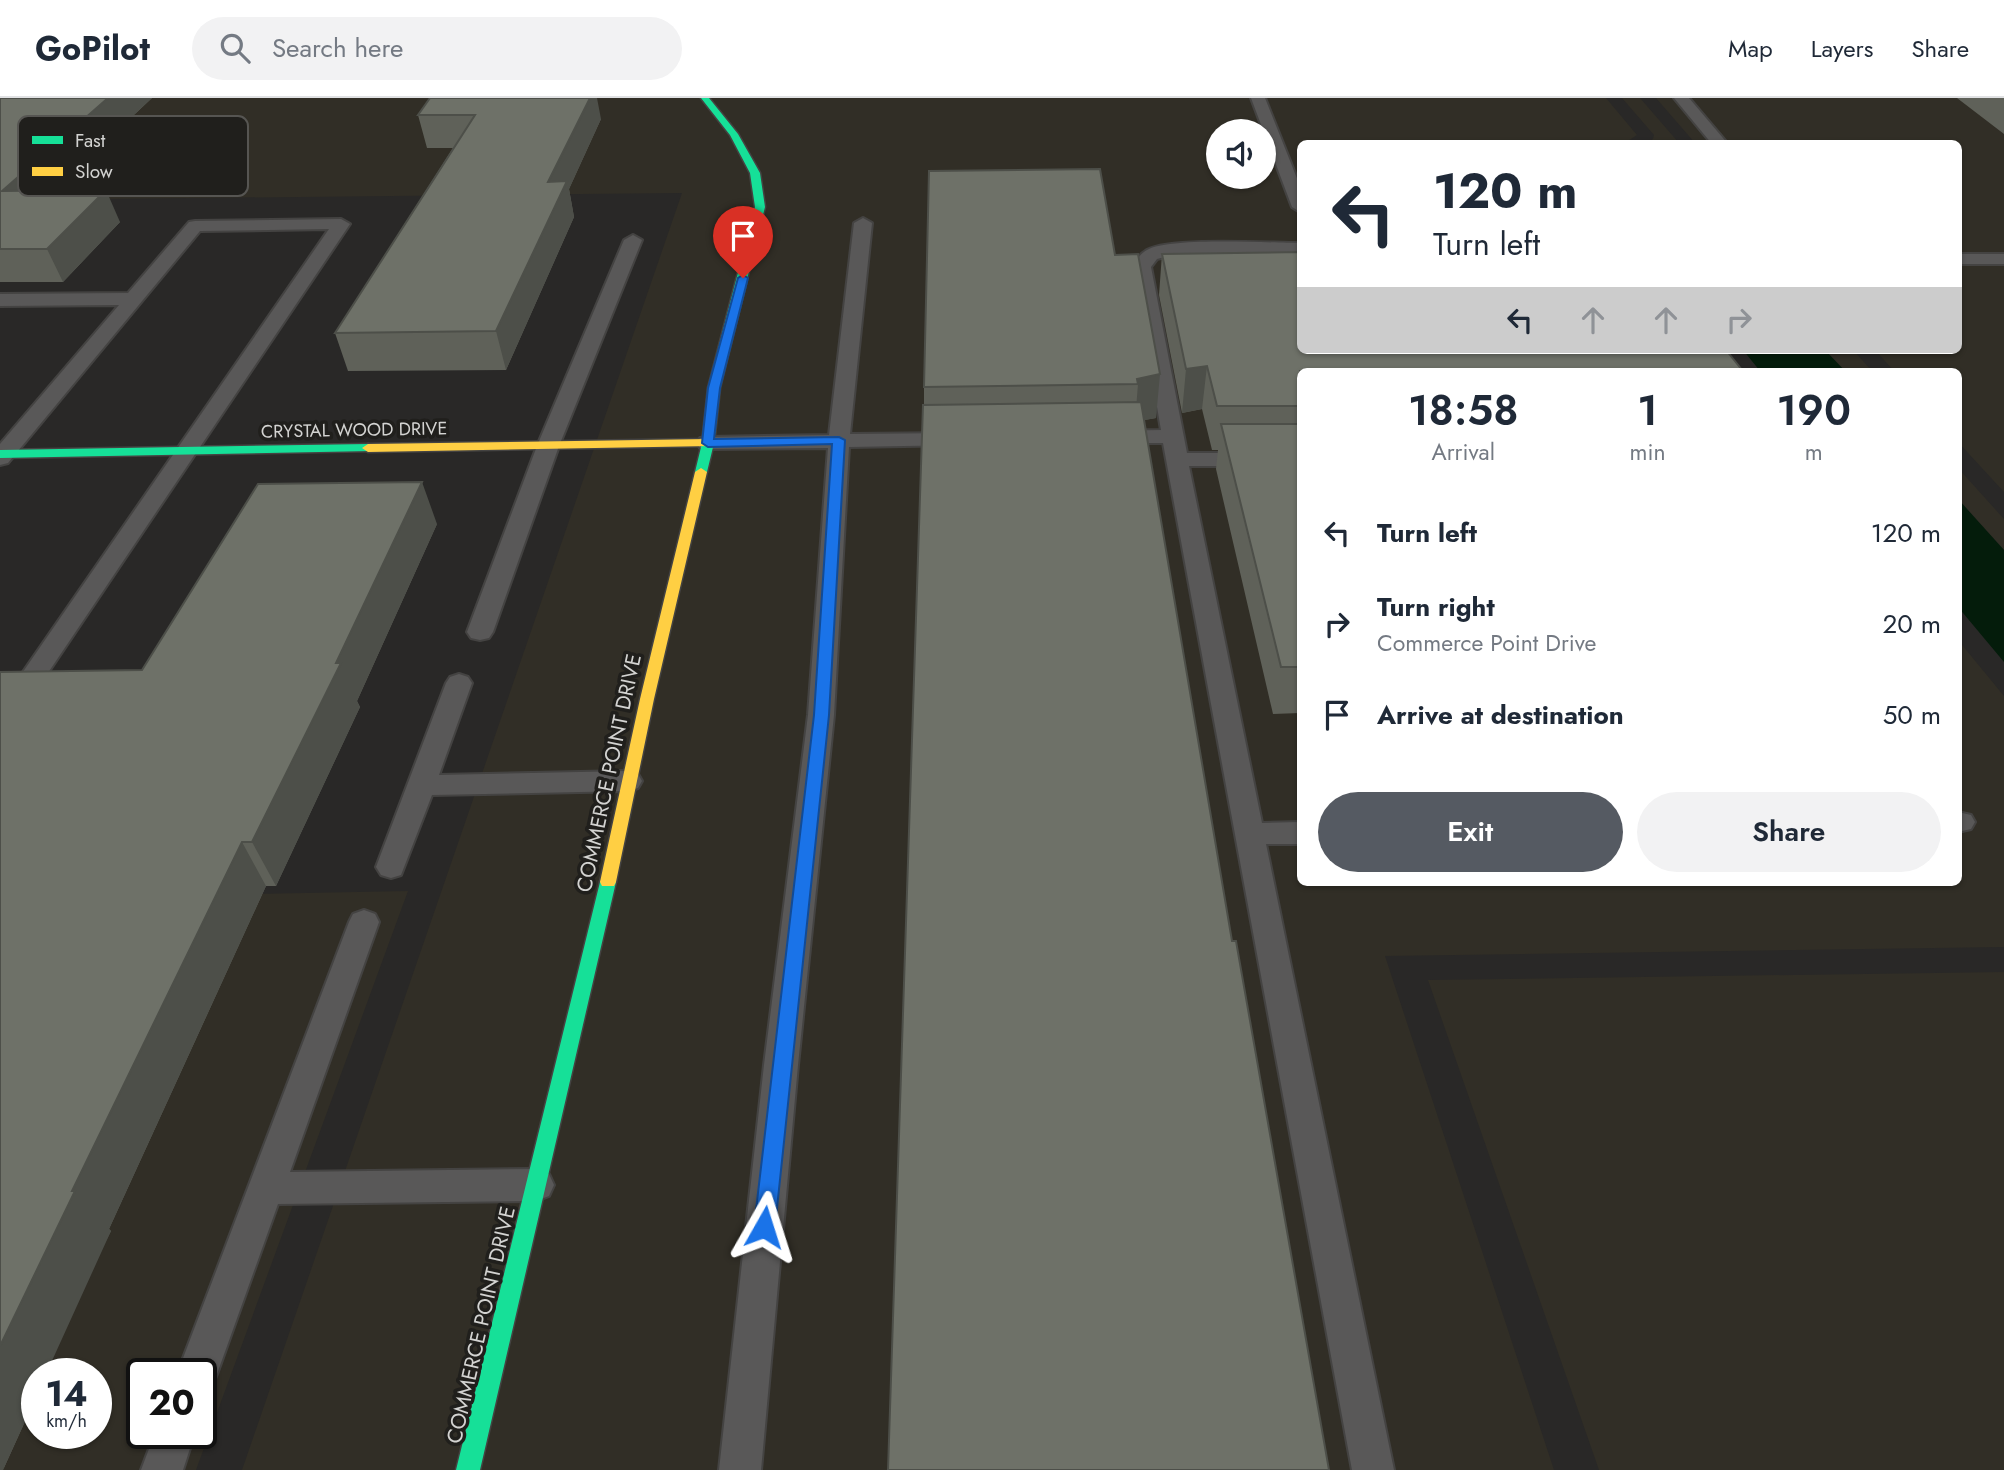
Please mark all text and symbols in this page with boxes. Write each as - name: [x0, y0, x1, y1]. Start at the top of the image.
- search box: [192, 17, 682, 80]
- text: GoPilot: [35, 25, 150, 72]
- icon: search: [216, 29, 254, 67]
- text: Search here: [272, 29, 403, 67]
- text: Map: [1728, 31, 1773, 66]
- text: Layers: [1811, 31, 1873, 66]
- text: Share: [1911, 31, 1969, 66]
- legend: [18, 116, 248, 196]
- map controls: [1206, 119, 1276, 189]
- button: sound: [1206, 119, 1276, 189]
- text: Fast: [75, 127, 106, 154]
- text: 120 m: [1433, 156, 1577, 226]
- text: Slow: [75, 158, 113, 185]
- icon: left: [1318, 168, 1409, 259]
- pin: [713, 206, 773, 278]
- icon: arrive: [724, 217, 762, 255]
- text: Turn left: [1433, 221, 1540, 267]
- icon: left: [1501, 301, 1539, 339]
- icon: ahead: [1574, 301, 1612, 339]
- icon: ahead: [1647, 301, 1685, 339]
- icon: right: [1720, 301, 1758, 339]
- text: 18:58: [1408, 380, 1518, 441]
- text: 1: [1637, 380, 1658, 441]
- text: 190: [1776, 380, 1851, 441]
- street label: CRYSTAL WOOD DRIVE: [261, 415, 447, 445]
- text: Arrival: [1432, 435, 1495, 469]
- text: min: [1629, 435, 1665, 469]
- text: m: [1805, 435, 1823, 469]
- icon: left: [1318, 514, 1356, 552]
- text: Turn left: [1377, 514, 1477, 552]
- text: 120 m: [1871, 514, 1941, 552]
- text: Turn right: [1377, 588, 1495, 626]
- icon: right: [1318, 605, 1356, 643]
- text: 20 m: [1883, 605, 1941, 643]
- text: Commerce Point Drive: [1377, 626, 1596, 660]
- street label: COMMERCE POINT DRIVE: [569, 651, 649, 895]
- icon: arrive: [1318, 696, 1356, 734]
- text: Arrive at destination: [1377, 696, 1624, 734]
- text: 50 m: [1883, 696, 1941, 734]
- button: Exit: [1318, 792, 1623, 872]
- button: Share: [1637, 792, 1941, 872]
- position arrow: [727, 1190, 801, 1264]
- street label: COMMERCE POINT DRIVE: [439, 1203, 523, 1447]
- speed limit sign: 20: [126, 1358, 217, 1449]
- text: 14: [45, 1369, 88, 1419]
- text: km/h: [46, 1408, 87, 1434]

